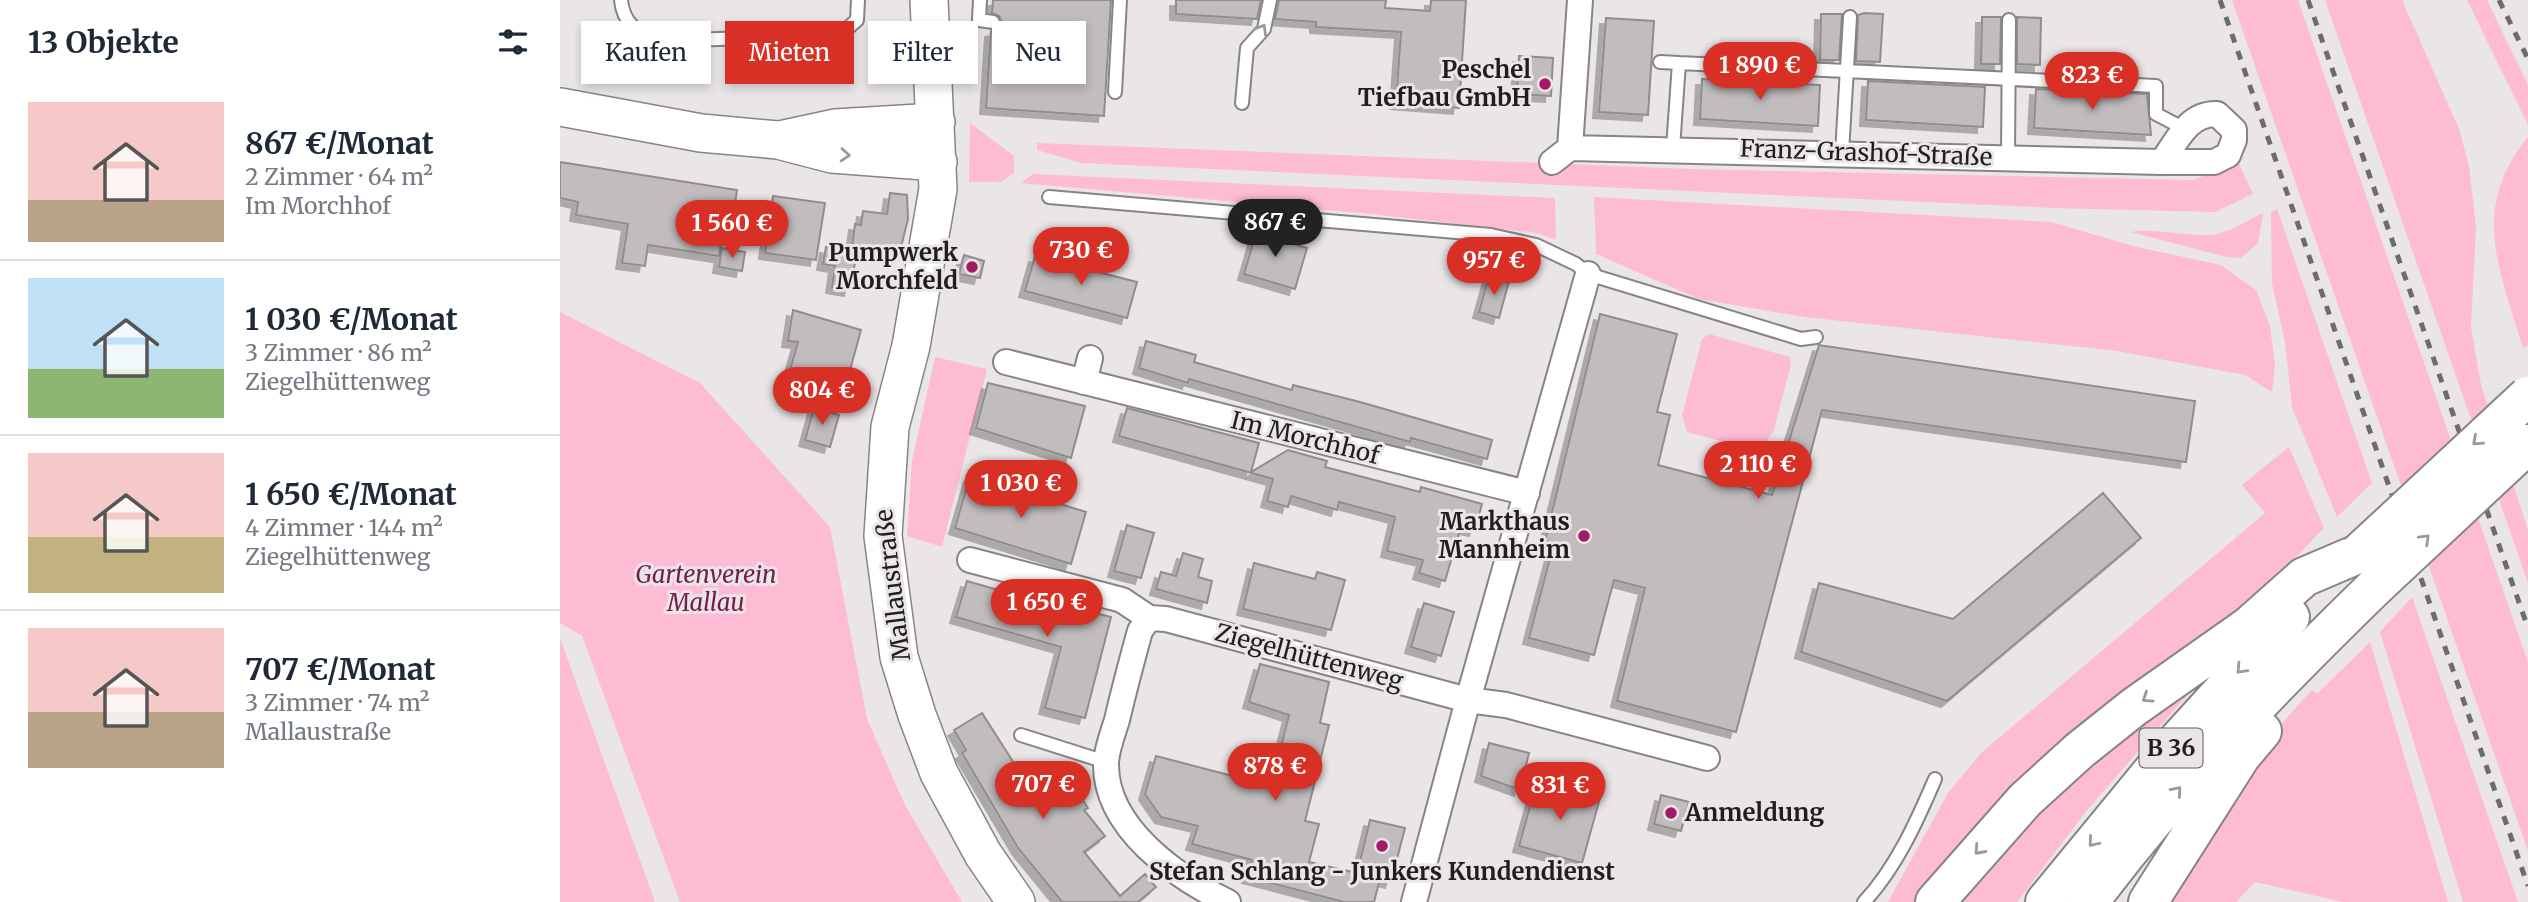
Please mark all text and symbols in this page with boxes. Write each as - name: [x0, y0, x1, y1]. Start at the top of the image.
- chip: Kaufen: [581, 21, 711, 84]
- chip: Mieten: [725, 21, 854, 84]
- chip: Filter: [868, 21, 978, 84]
- chip: Neu: [992, 21, 1086, 84]
- text: 13 Objekte: [28, 23, 179, 61]
- icon: filters: [494, 23, 532, 61]
- one-way arrow: [1254, 24, 1267, 37]
- pin: 1 890 €: [1695, 42, 1825, 102]
- text: 1 890 €: [1719, 50, 1801, 79]
- pin: 823 €: [2043, 52, 2141, 112]
- place label: Peschel Tiefbau GmbH: [1358, 54, 1531, 113]
- text: 823 €: [2061, 60, 2123, 89]
- marker: Peschel Tiefbau GmbH: [1537, 76, 1553, 92]
- text: 867 €/Monat: [245, 124, 434, 162]
- icon: home: [84, 130, 168, 214]
- street label: Franz-Grashof-Straße: [1739, 133, 1993, 172]
- one-way arrow: [840, 147, 851, 162]
- text: 2 Zimmer · 64 m²: [245, 162, 433, 191]
- text: Im Morchhof: [245, 191, 391, 220]
- pin: 867 €: [1226, 200, 1324, 259]
- pin: 1 560 €: [667, 201, 797, 260]
- text: 867 €: [1244, 207, 1306, 236]
- text: 1 560 €: [691, 208, 773, 237]
- pin: 730 €: [1032, 228, 1130, 287]
- text: 730 €: [1049, 235, 1113, 264]
- place label: Pumpwerk Morchfeld: [828, 237, 958, 296]
- pin: 957 €: [1445, 238, 1543, 297]
- text: 957 €: [1463, 245, 1525, 274]
- marker: Pumpwerk Morchfeld: [964, 259, 980, 275]
- text: 1 030 €/Monat: [245, 300, 458, 338]
- icon: home: [84, 306, 168, 390]
- text: 3 Zimmer · 86 m²: [245, 338, 432, 367]
- text: Ziegelhüttenweg: [245, 367, 431, 396]
- pin: 804 €: [773, 368, 871, 427]
- text: 804 €: [789, 375, 855, 404]
- street label: Im Morchhof: [1228, 404, 1383, 471]
- one-way arrow: [2472, 433, 2485, 446]
- pin: 2 110 €: [1693, 442, 1823, 501]
- text: 2 110 €: [1720, 449, 1796, 478]
- pin: 1 030 €: [956, 461, 1086, 520]
- text: 1 030 €: [980, 468, 1062, 497]
- text: 1 650 €/Monat: [245, 475, 457, 513]
- icon: home: [84, 481, 168, 565]
- place label: Markthaus Mannheim: [1439, 506, 1570, 565]
- street label: Mallaustraße: [868, 508, 917, 663]
- text: 4 Zimmer · 144 m²: [245, 513, 443, 542]
- marker: Markthaus Mannheim: [1576, 528, 1592, 544]
- one-way arrow: [2417, 534, 2430, 547]
- text: Ziegelhüttenweg: [245, 542, 431, 571]
- park label: Gartenverein Mallau: [636, 559, 776, 618]
- pin: 1 650 €: [982, 580, 1112, 639]
- text: 1 650 €: [1007, 587, 1087, 616]
- street label: Ziegelhüttenweg: [1212, 616, 1407, 697]
- text: 707 €/Monat: [245, 650, 436, 688]
- icon: home: [84, 656, 168, 740]
- one-way arrow: [2237, 661, 2250, 674]
- text: 3 Zimmer · 74 m²: [245, 688, 429, 717]
- one-way arrow: [2141, 690, 2154, 703]
- text: Mallaustraße: [245, 717, 391, 746]
- road number: B 36: [2140, 728, 2202, 768]
- pin: 878 €: [1226, 744, 1324, 803]
- text: 878 €: [1243, 751, 1307, 780]
- pin: 707 €: [994, 762, 1092, 821]
- pin: 831 €: [1511, 762, 1609, 822]
- text: 707 €: [1011, 769, 1075, 798]
- text: 831 €: [1531, 770, 1589, 799]
- one-way arrow: [2169, 787, 2181, 800]
- place label: Anmeldung: [1684, 797, 1824, 828]
- marker: Anmeldung: [1663, 805, 1679, 821]
- one-way arrow: [2089, 833, 2101, 846]
- marker: Stefan Schlang - Junkers Kundendienst: [1374, 838, 1390, 854]
- one-way arrow: [1975, 842, 1987, 855]
- place label: Stefan Schlang - Junkers Kundendienst: [1149, 856, 1615, 887]

